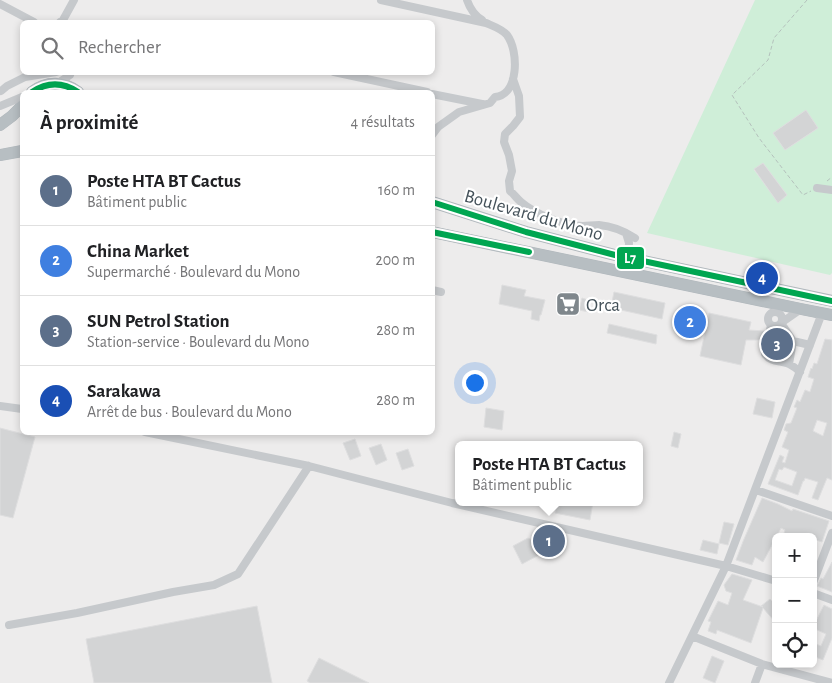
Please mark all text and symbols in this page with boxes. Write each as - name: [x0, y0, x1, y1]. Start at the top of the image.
- search box: [20, 20, 435, 75]
- icon: search: [38, 34, 66, 62]
- text: Rechercher: [78, 38, 161, 57]
- text: À proximité: [40, 112, 138, 133]
- text: 4 résultats: [351, 114, 415, 130]
- text: Poste HTA BT Cactus: [87, 172, 241, 191]
- text: 1: [53, 182, 59, 198]
- text: 160 m: [378, 182, 415, 198]
- street label: Boulevard du Mono: [462, 187, 605, 244]
- text: Bâtiment public: [87, 194, 187, 210]
- text: China Market: [87, 242, 189, 261]
- line badge: L7: [616, 246, 645, 270]
- text: 2: [52, 252, 60, 268]
- text: 200 m: [375, 252, 415, 268]
- text: L7: [624, 252, 636, 266]
- pin: 4: [746, 259, 778, 297]
- text: Supermarché · Boulevard du Mono: [87, 264, 300, 280]
- supermarket icon: Orca: [555, 291, 581, 317]
- place label: Orca: [586, 296, 620, 315]
- pin: 2: [674, 303, 706, 341]
- text: SUN Petrol Station: [87, 312, 230, 331]
- text: 3: [53, 322, 59, 338]
- text: 280 m: [376, 322, 415, 338]
- pin: 3: [761, 325, 793, 363]
- text: Station-service · Boulevard du Mono: [87, 334, 309, 350]
- your location: [462, 370, 488, 396]
- text: Sarakawa: [87, 382, 161, 401]
- text: 4: [52, 392, 60, 408]
- text: 280 m: [376, 392, 415, 408]
- text: Arrêt de bus · Boulevard du Mono: [87, 404, 292, 420]
- popup: [455, 441, 643, 506]
- text: Poste HTA BT Cactus: [472, 455, 626, 474]
- text: Bâtiment public: [472, 477, 572, 493]
- pin: 1: [533, 522, 565, 560]
- map controls: [772, 533, 817, 668]
- button: +: [772, 533, 817, 578]
- button: −: [772, 578, 817, 623]
- button: locate: [772, 623, 817, 668]

